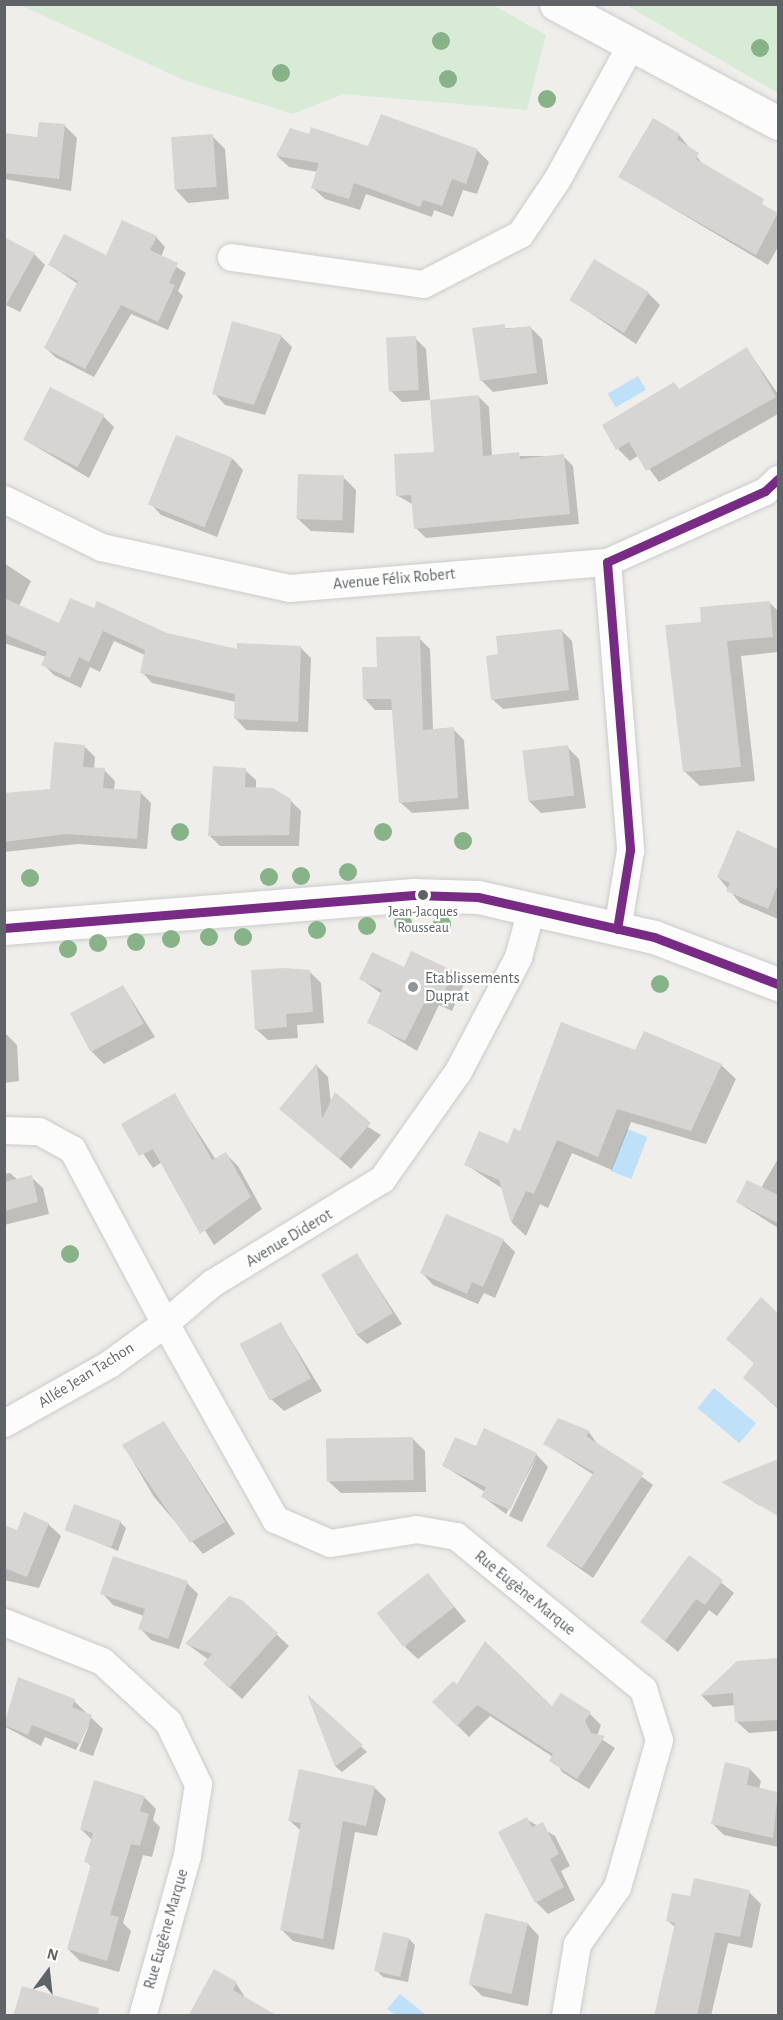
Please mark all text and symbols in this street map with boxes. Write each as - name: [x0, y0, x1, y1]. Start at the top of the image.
- street label: Avenue Félix Robert: [332, 564, 456, 594]
- marker: Jean-Jacques Rousseau: [417, 889, 429, 901]
- place label: Jean-Jacques Rousseau: [388, 904, 458, 936]
- place label: Etablissements Duprat: [425, 968, 520, 1006]
- marker: Etablissements Duprat: [406, 980, 420, 994]
- street label: Avenue Diderot: [242, 1205, 336, 1271]
- street label: Allée Jean Tachon: [35, 1338, 137, 1412]
- street label: Rue Eugène Marque: [471, 1546, 579, 1640]
- street label: Rue Eugène Marque: [140, 1867, 192, 1991]
- north arrow: [18, 1942, 78, 2002]
- text: N: [45, 1945, 60, 1964]

